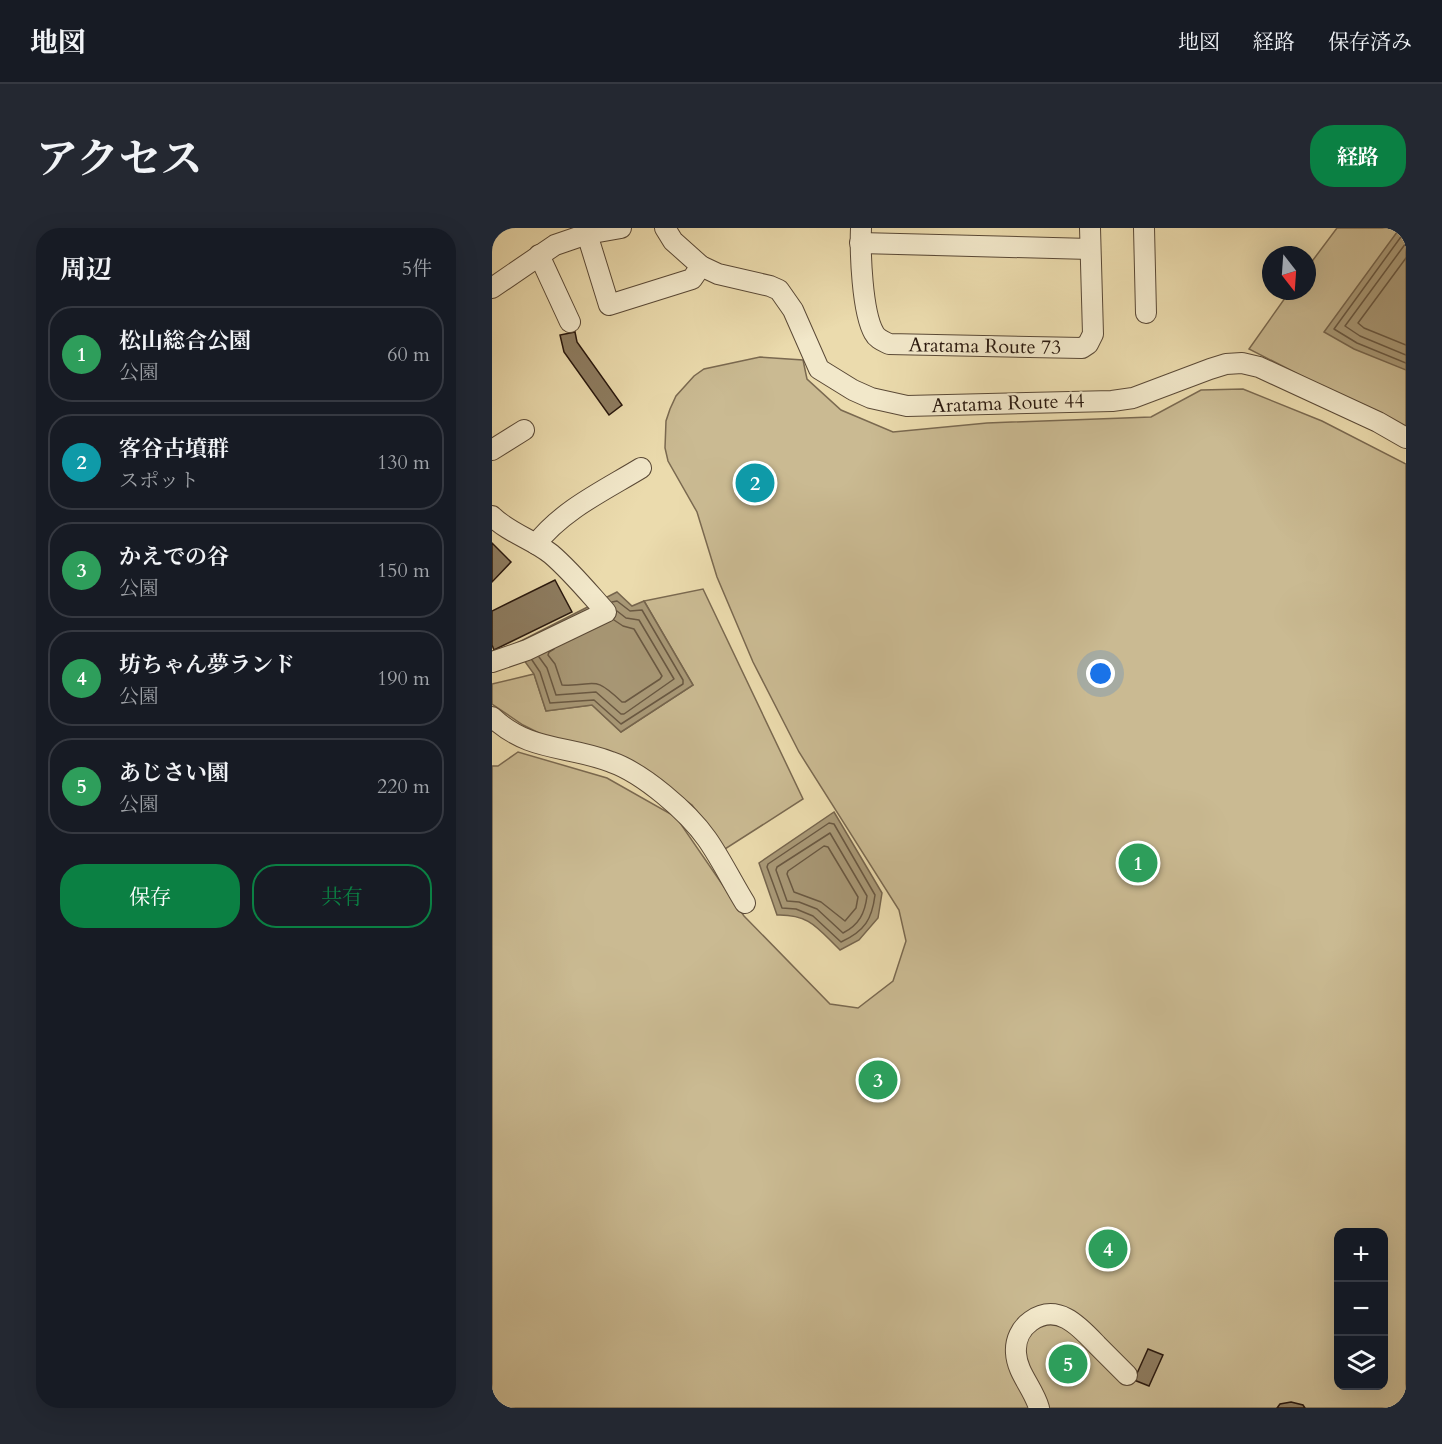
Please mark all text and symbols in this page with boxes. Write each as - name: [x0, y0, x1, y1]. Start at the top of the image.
- text: 地図: [30, 24, 86, 62]
- text: 地図: [1178, 28, 1220, 57]
- text: 経路: [1253, 28, 1295, 57]
- text: 保存済み: [1328, 28, 1412, 57]
- button: 経路: [1310, 125, 1406, 187]
- text: アクセス: [36, 131, 203, 188]
- north arrow: [1262, 246, 1316, 300]
- text: 周辺: [60, 252, 112, 287]
- text: 5件: [402, 255, 432, 282]
- text: 松山総合公園: [119, 326, 251, 356]
- street label: Aratama Route 73: [908, 331, 1062, 361]
- text: 1: [76, 341, 87, 368]
- text: 60 m: [387, 341, 430, 368]
- text: 公園: [119, 359, 159, 386]
- street label: Aratama Route 44: [931, 387, 1085, 419]
- text: 客谷古墳群: [119, 434, 229, 464]
- text: 2: [76, 449, 87, 476]
- text: 130 m: [377, 449, 430, 476]
- pin: 2: [736, 460, 774, 506]
- text: スポット: [119, 467, 199, 494]
- text: かえでの谷: [119, 542, 229, 572]
- text: 3: [76, 557, 87, 584]
- text: 150 m: [377, 557, 430, 584]
- text: 公園: [119, 575, 159, 602]
- text: 坊ちゃん夢ランド: [119, 650, 295, 680]
- your location: [1086, 659, 1115, 688]
- text: 4: [76, 665, 87, 692]
- text: 190 m: [377, 665, 430, 692]
- text: 公園: [119, 683, 159, 710]
- text: あじさい園: [119, 758, 229, 788]
- text: 5: [76, 773, 87, 800]
- text: 220 m: [377, 773, 430, 800]
- text: 公園: [119, 791, 159, 818]
- pin: 1: [1118, 840, 1158, 886]
- button: 保存: [60, 864, 240, 928]
- button: 共有: [252, 864, 432, 928]
- pin: 3: [858, 1058, 898, 1102]
- pin: 4: [1088, 1226, 1128, 1272]
- map controls: [1334, 1228, 1388, 1390]
- button: +: [1334, 1228, 1388, 1282]
- button: −: [1334, 1282, 1388, 1336]
- button: layers: [1334, 1336, 1388, 1390]
- pin: 5: [1048, 1342, 1088, 1386]

